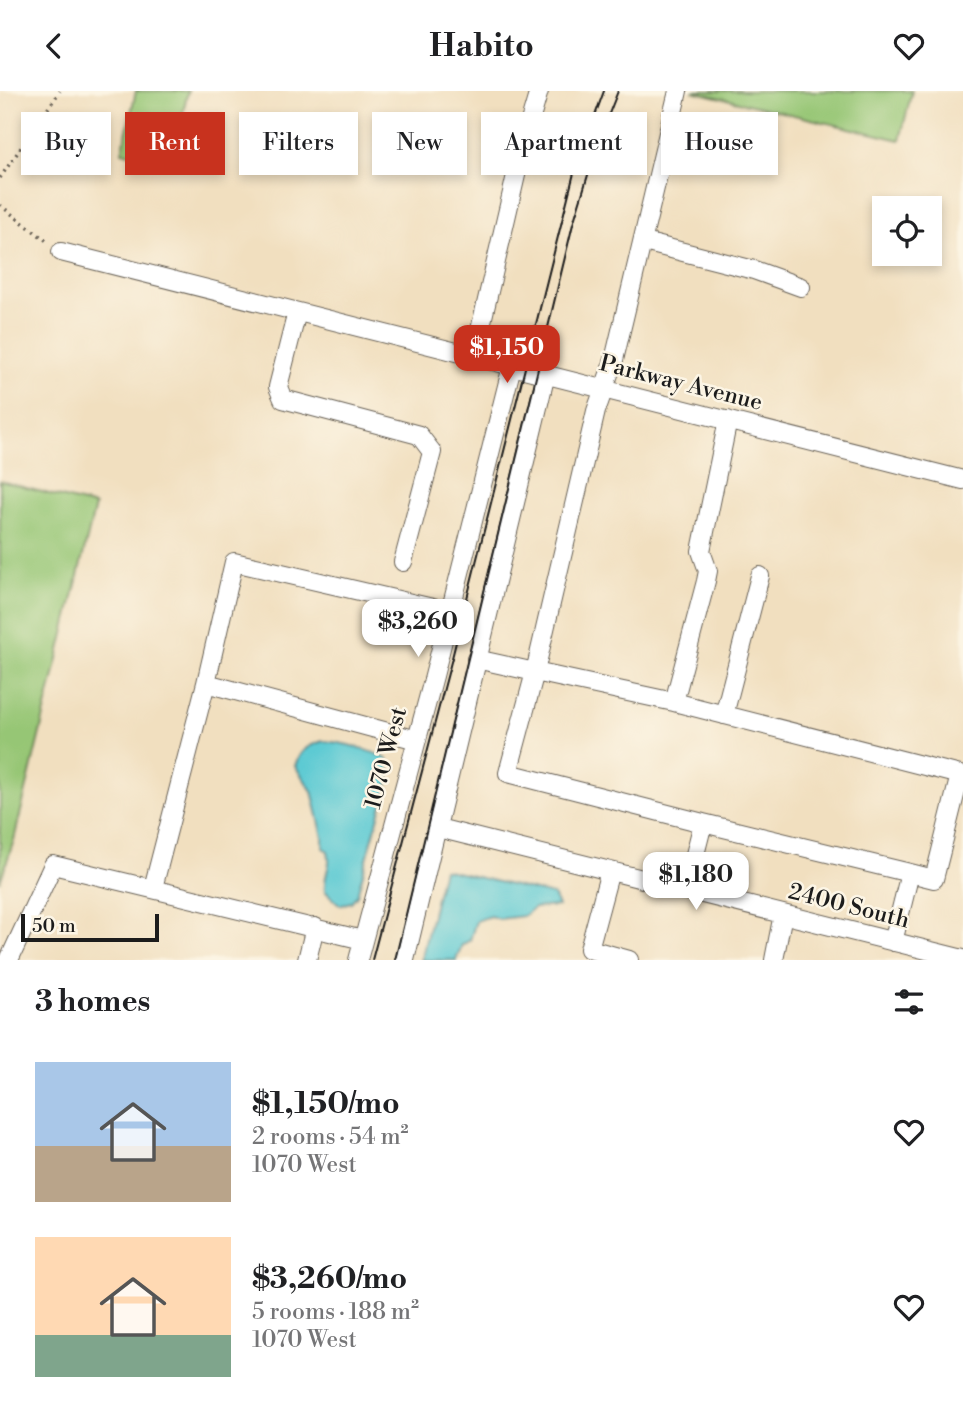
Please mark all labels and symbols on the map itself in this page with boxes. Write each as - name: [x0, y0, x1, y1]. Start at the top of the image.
- pin: $1,150: [450, 325, 564, 385]
- street label: Parkway Avenue: [597, 349, 765, 417]
- pin: $3,260: [361, 599, 475, 659]
- street label: 1070 West: [359, 704, 413, 812]
- pin: $1,180: [639, 853, 753, 912]
- street label: 2400 South: [786, 877, 913, 935]
- scale bar: [21, 911, 159, 943]

